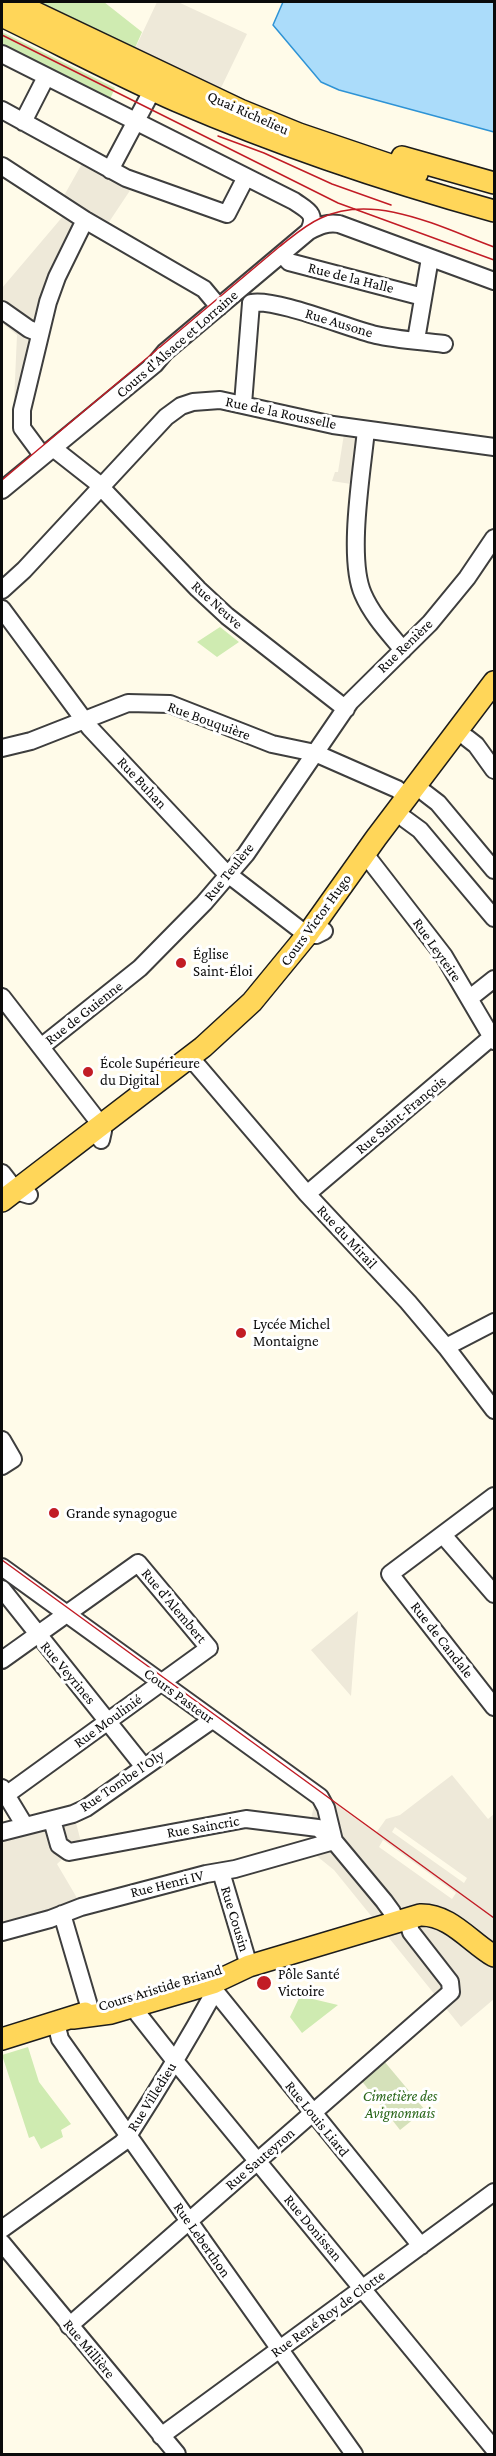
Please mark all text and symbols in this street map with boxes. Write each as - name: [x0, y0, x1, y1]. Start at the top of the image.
- street label: Quai Richelieu: [205, 87, 291, 139]
- street label: Rue de la Halle: [306, 259, 396, 297]
- street label: Cours d'Alsace et Lorraine: [112, 286, 242, 402]
- street label: Rue Ausone: [303, 304, 375, 342]
- street label: Rue de la Rousselle: [224, 392, 338, 434]
- street label: Rue Neuve: [188, 577, 246, 633]
- street label: Rue Renière: [373, 615, 437, 677]
- street label: Rue Bouquière: [165, 698, 253, 744]
- street label: Rue Buhan: [113, 753, 171, 813]
- street label: Rue Teulère: [200, 839, 258, 905]
- street label: Cours Victor Hugo: [277, 870, 355, 970]
- street label: Rue Leyteire: [409, 915, 465, 985]
- place label: Église Saint-Éloi: [193, 945, 253, 980]
- marker: Église Saint-Éloi: [174, 956, 188, 970]
- street label: Rue de Guienne: [42, 977, 126, 1049]
- place label: École Supérieure du Digital: [100, 1054, 200, 1089]
- marker: École Supérieure du Digital: [81, 1065, 95, 1079]
- street label: Rue Saint-François: [352, 1072, 450, 1158]
- street label: Rue du Mirail: [313, 1201, 381, 1273]
- place label: Lycée Michel Montaigne: [253, 1315, 330, 1350]
- marker: Lycée Michel Montaigne: [234, 1326, 248, 1340]
- place label: Grande synagogue: [66, 1504, 177, 1522]
- marker: Grande synagogue: [47, 1506, 61, 1520]
- street label: Rue d'Alembert: [137, 1565, 211, 1647]
- street label: Rue de Candale: [407, 1598, 477, 1682]
- street label: Rue Veyrines: [36, 1638, 100, 1708]
- street label: Cours Pasteur: [140, 1664, 218, 1728]
- street label: Rue Moulinié: [70, 1690, 146, 1752]
- street label: Rue Tombe l'Oly: [76, 1746, 168, 1816]
- street label: Rue Saincric: [165, 1812, 241, 1842]
- street label: Rue Henri IV: [128, 1866, 206, 1902]
- street label: Rue Cousin: [217, 1884, 253, 1954]
- street label: Cours Aristide Briand: [96, 1961, 224, 2015]
- place label: Pôle Santé Victoire: [278, 1965, 339, 2000]
- marker: Pôle Santé Victoire: [255, 1974, 273, 1992]
- street label: Rue Villedieu: [124, 2059, 180, 2135]
- street label: Rue Louis Liard: [281, 2077, 353, 2161]
- park label: Cimetière des Avignonnais: [363, 2087, 437, 2122]
- street label: Rue Sauteyron: [222, 2124, 298, 2194]
- street label: Rue Donissan: [280, 2191, 346, 2265]
- street label: Rue Leberthon: [169, 2199, 235, 2281]
- street label: Rue René Roy de Clotte: [267, 2266, 389, 2362]
- street label: Rue Millière: [59, 2316, 119, 2382]

